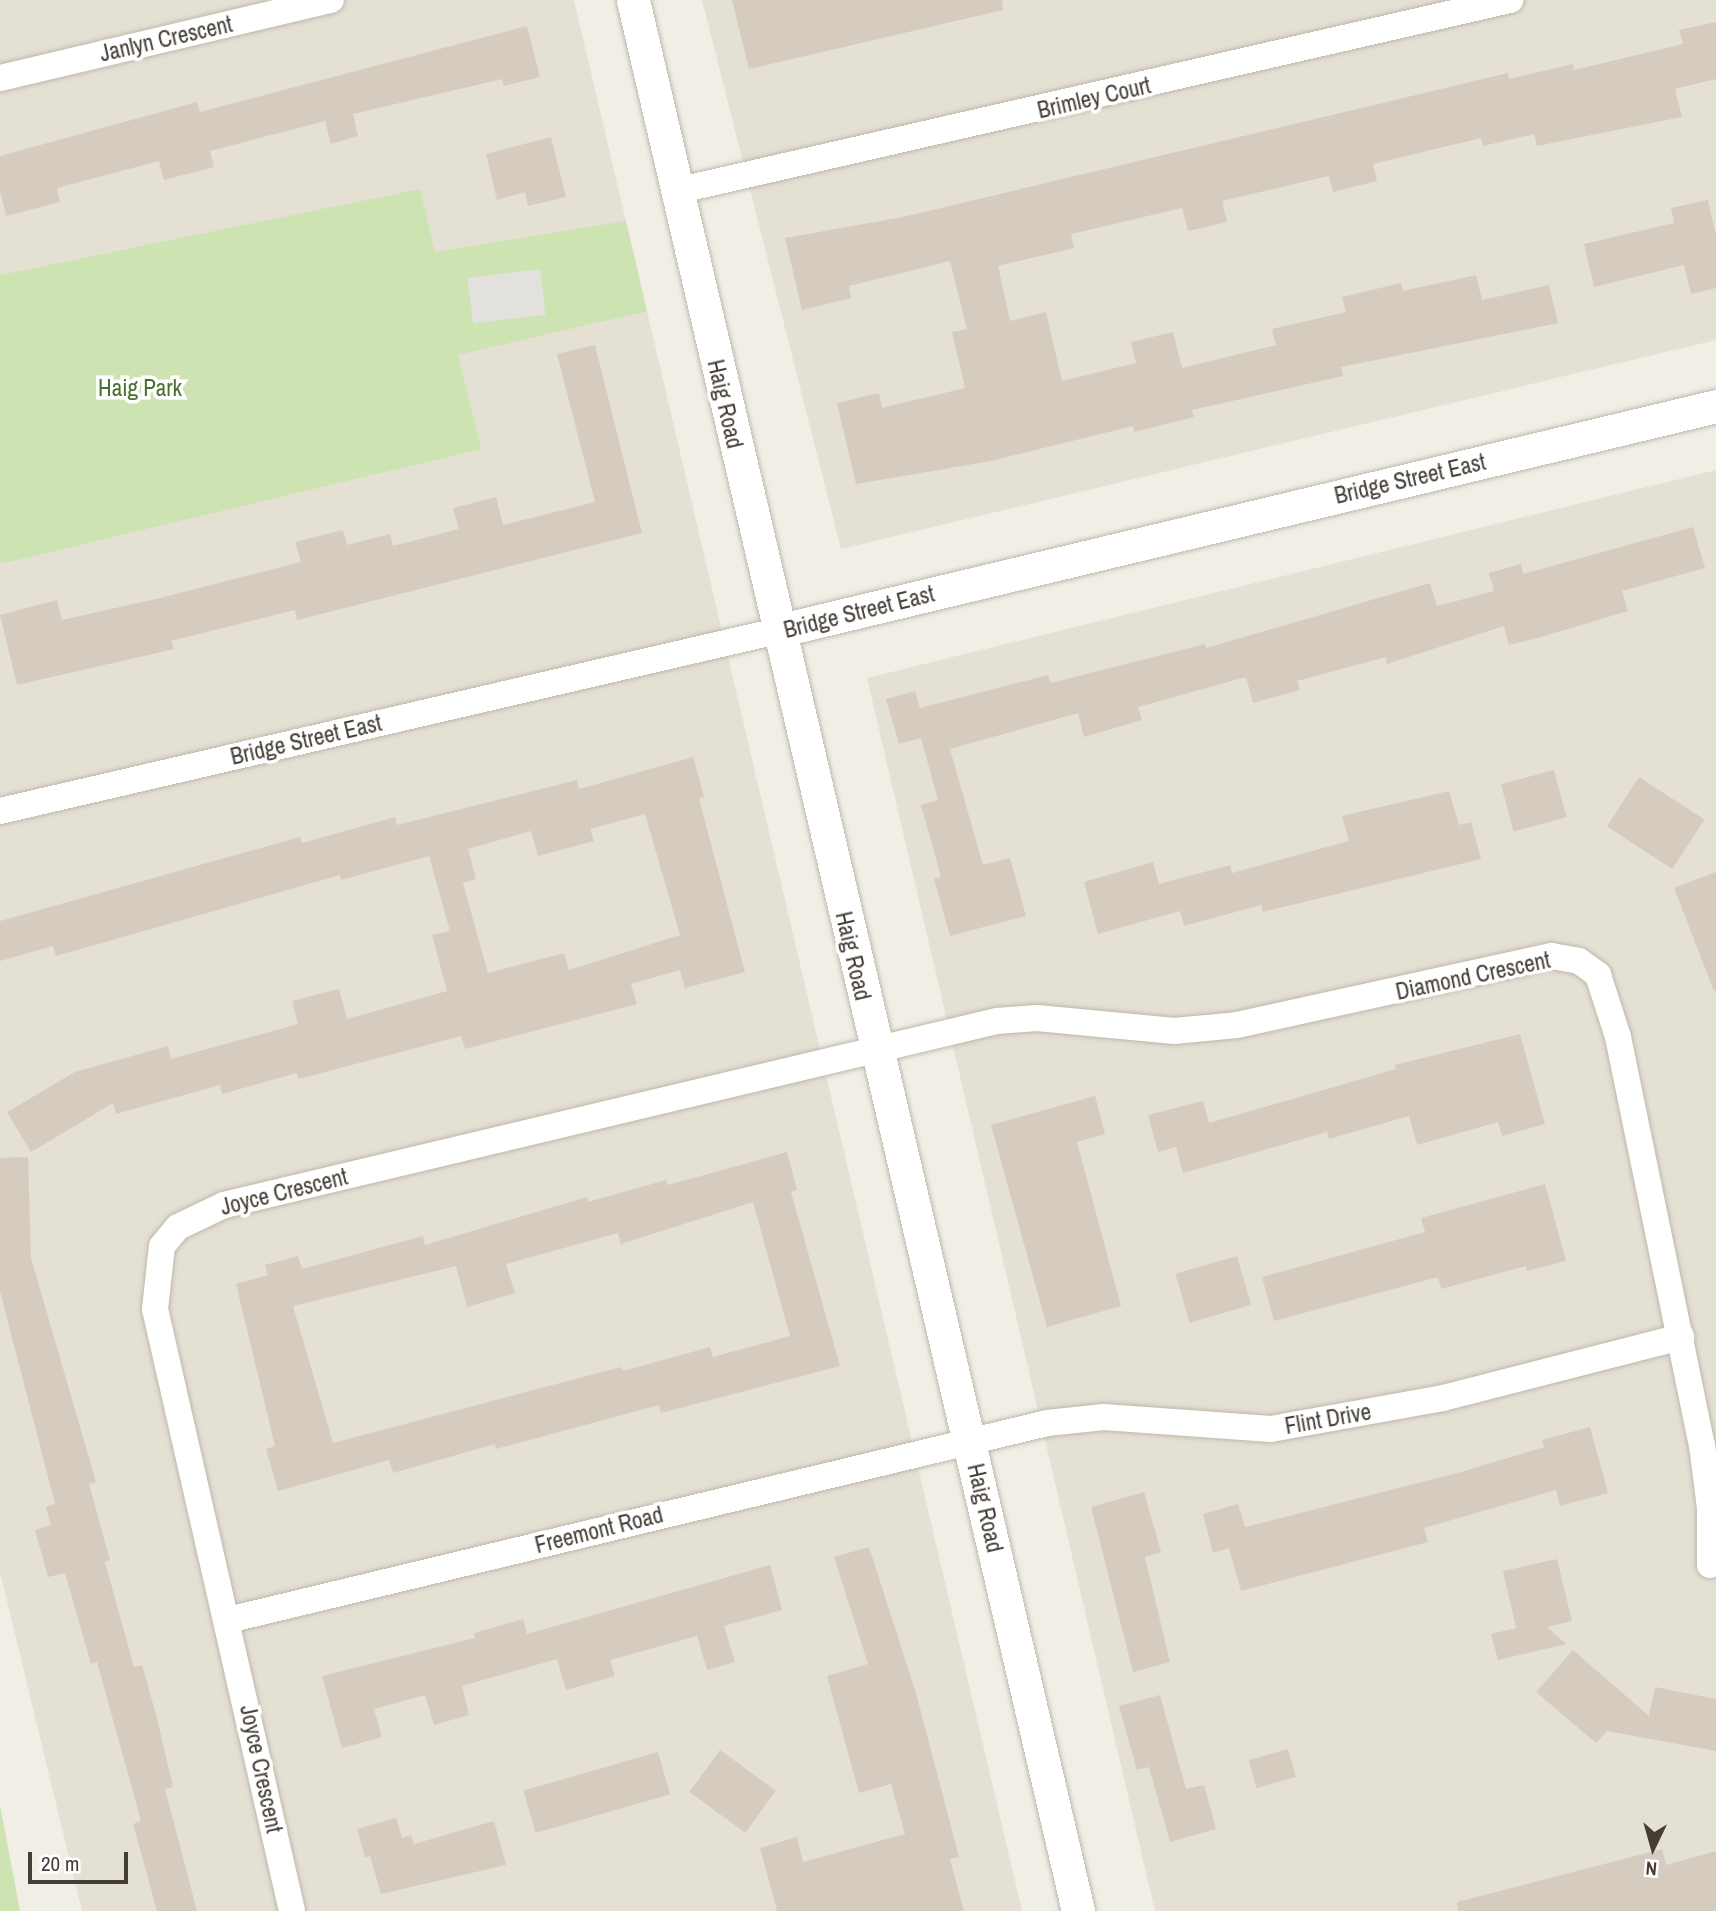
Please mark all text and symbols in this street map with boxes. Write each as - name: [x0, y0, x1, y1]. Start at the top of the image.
- street label: Janlyn Crescent: [97, 10, 235, 68]
- street label: Brimley Court: [1035, 72, 1153, 124]
- street label: Haig Road: [701, 357, 749, 451]
- park label: Haig Park: [98, 374, 182, 402]
- street label: Bridge Street East: [1332, 448, 1488, 510]
- street label: Bridge Street East: [781, 580, 937, 644]
- street label: Bridge Street East: [228, 709, 384, 771]
- street label: Haig Road: [829, 909, 877, 1003]
- street label: Diamond Crescent: [1393, 946, 1553, 1006]
- street label: Joyce Crescent: [218, 1163, 350, 1221]
- street label: Flint Drive: [1283, 1398, 1373, 1440]
- street label: Haig Road: [961, 1461, 1009, 1555]
- street label: Freemont Road: [532, 1501, 666, 1559]
- street label: Joyce Crescent: [234, 1703, 288, 1835]
- north arrow: [1618, 1813, 1688, 1883]
- scale bar: [32, 1838, 131, 1882]
- text: 20 m: [41, 1849, 79, 1878]
- text: N: [1644, 1855, 1658, 1882]

